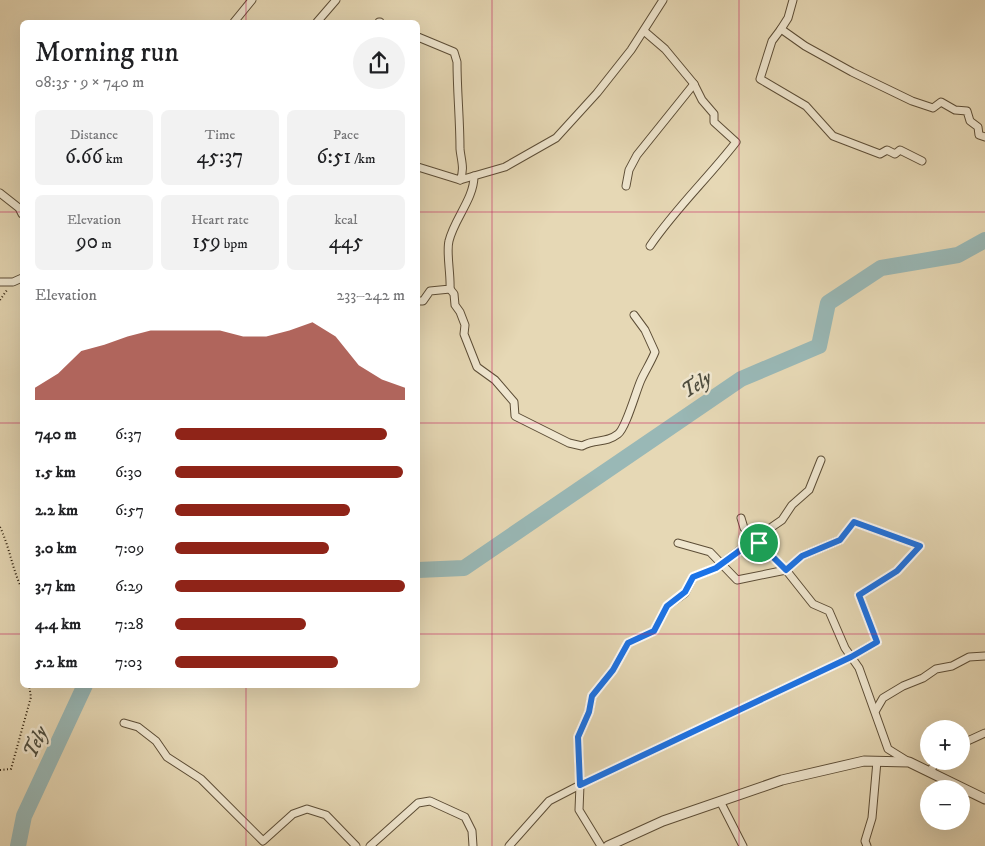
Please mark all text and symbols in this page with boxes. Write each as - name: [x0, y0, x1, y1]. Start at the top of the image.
- text: Morning run: [35, 35, 179, 70]
- button: share: [353, 37, 405, 89]
- text: 08:35 · 9 × 740 m: [35, 72, 144, 92]
- text: Distance: [70, 126, 118, 144]
- text: Time: [205, 126, 235, 144]
- text: Pace: [333, 126, 359, 144]
- text: 6.66: [65, 144, 103, 170]
- text: 45:37: [197, 144, 243, 170]
- text: 6:51: [317, 144, 351, 170]
- text: km: [103, 150, 123, 168]
- text: /km: [351, 150, 375, 168]
- text: Elevation: [67, 211, 121, 229]
- text: Heart rate: [191, 211, 249, 229]
- text: kcal: [335, 211, 357, 229]
- text: 90: [76, 229, 98, 255]
- text: 159: [192, 229, 221, 255]
- text: 445: [329, 229, 363, 255]
- text: m: [98, 235, 112, 253]
- text: bpm: [221, 235, 248, 253]
- text: Elevation: [35, 285, 97, 305]
- text: 233–242 m: [336, 285, 405, 305]
- water label: Tely: [677, 365, 718, 404]
- text: 740 m: [35, 424, 76, 444]
- text: 6:37: [115, 424, 142, 444]
- text: 1.5 km: [35, 462, 76, 482]
- text: 6:30: [115, 462, 142, 482]
- text: 2.2 km: [35, 500, 78, 520]
- text: 6:57: [115, 500, 144, 520]
- pin: [738, 522, 780, 564]
- icon: arrive: [745, 529, 773, 557]
- text: 3.0 km: [35, 538, 77, 558]
- text: 7:09: [115, 538, 144, 558]
- text: 3.7 km: [35, 576, 76, 596]
- text: 6:29: [115, 576, 143, 596]
- text: 4.4 km: [35, 614, 81, 634]
- text: 7:28: [115, 614, 143, 634]
- text: 5.2 km: [35, 652, 78, 672]
- text: 7:03: [115, 652, 142, 672]
- map controls: [920, 720, 970, 830]
- button: +: [920, 720, 970, 770]
- water label: Tely: [18, 722, 55, 762]
- button: −: [920, 780, 970, 830]

